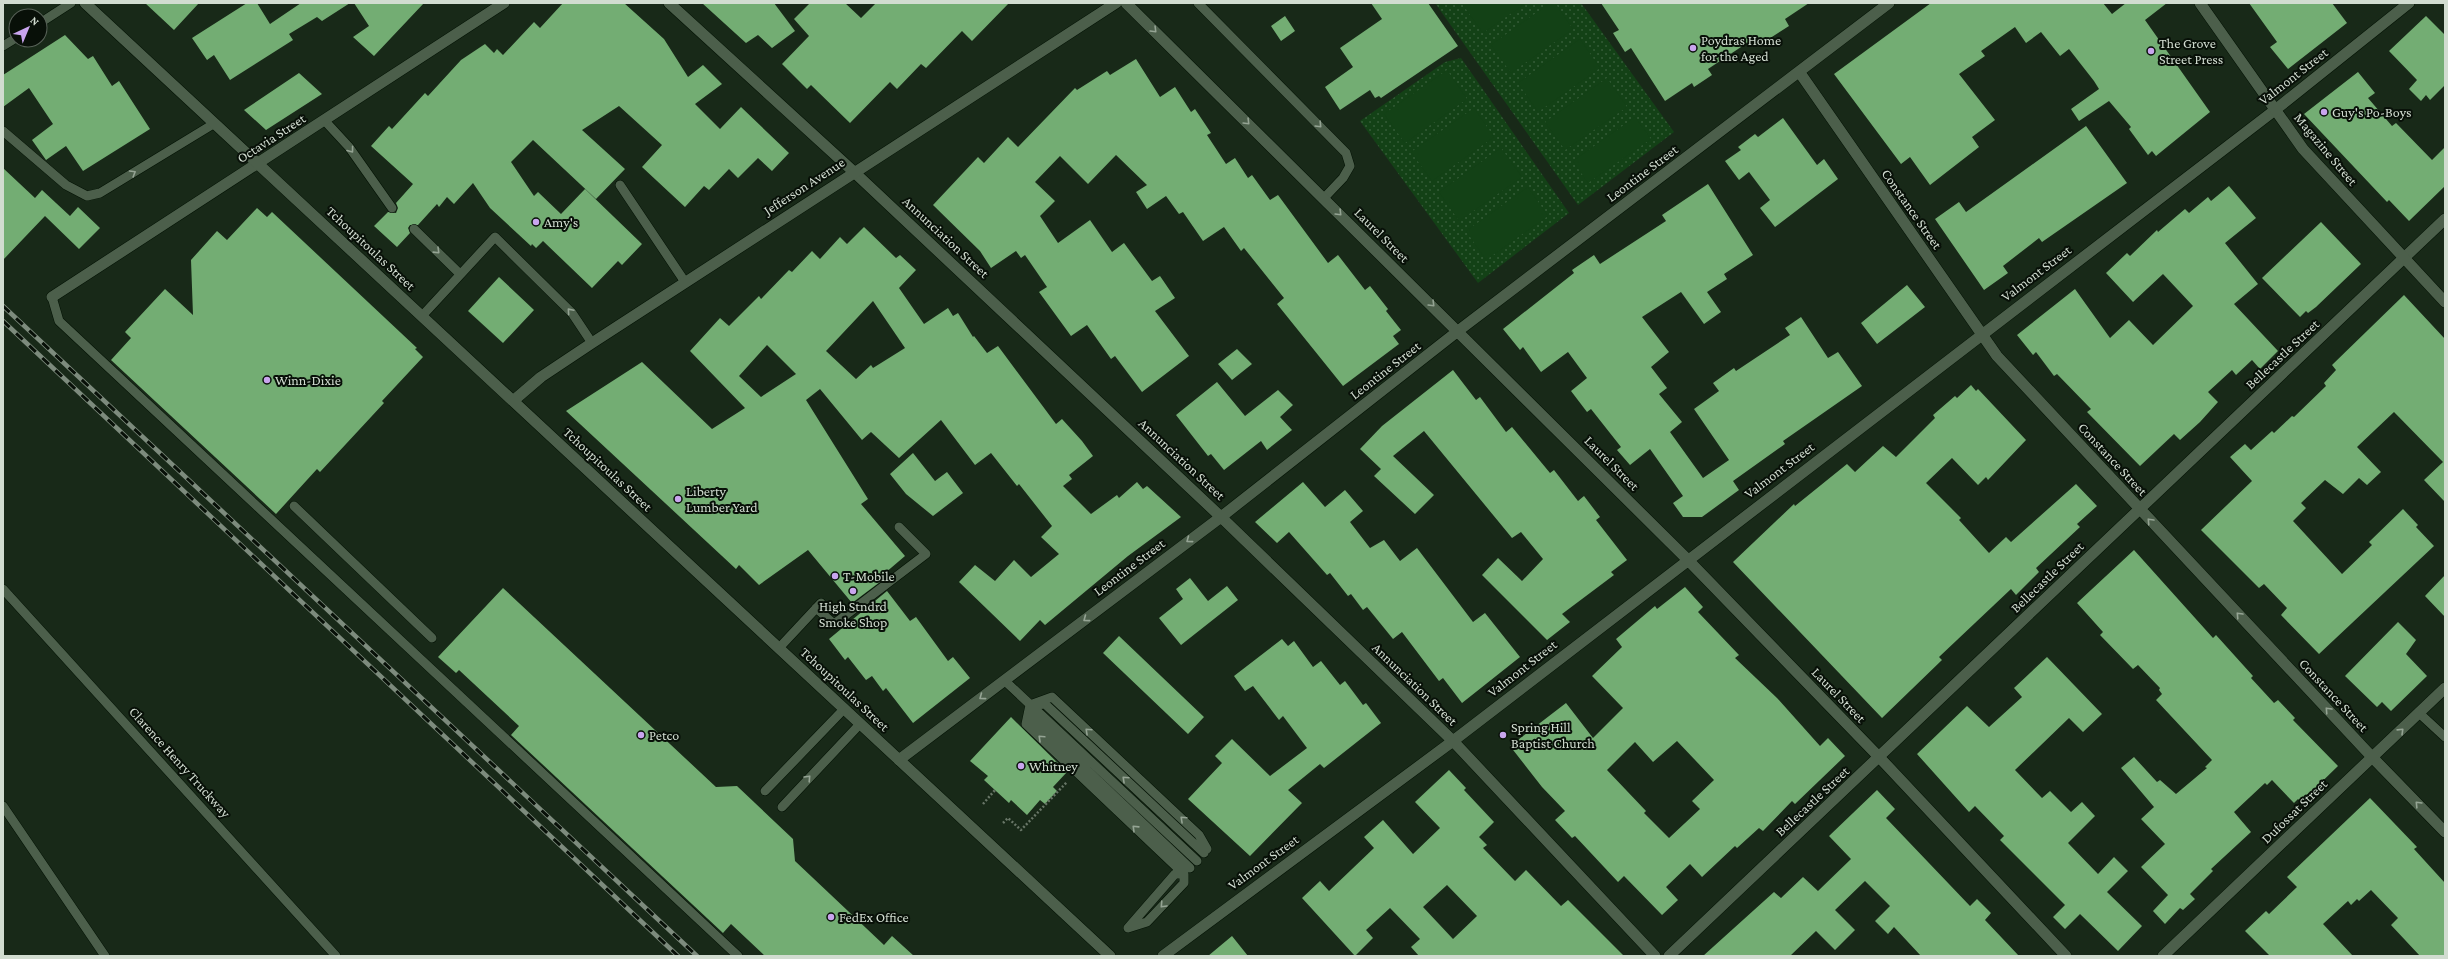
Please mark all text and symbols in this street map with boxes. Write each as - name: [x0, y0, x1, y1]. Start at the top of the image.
- north arrow: [8, 8, 48, 48]
- text: N: [28, 14, 42, 28]
- one-way arrow: [1149, 25, 1157, 33]
- place label: Poydras Home for the Aged: [1701, 32, 1781, 64]
- place label: The Grove Street Press: [2159, 35, 2223, 67]
- marker: Poydras Home for the Aged: [1688, 43, 1698, 53]
- street label: Valmont Street: [2255, 44, 2331, 108]
- marker: The Grove Street Press: [2146, 46, 2156, 56]
- place label: Guy's Po-Boys: [2332, 104, 2412, 120]
- marker: Guy's Po-Boys: [2319, 107, 2329, 117]
- street label: Magazine Street: [2291, 109, 2361, 189]
- street label: Octavia Street: [234, 110, 308, 166]
- one-way arrow: [1242, 117, 1250, 125]
- one-way arrow: [1314, 120, 1322, 128]
- street label: Leontine Street: [1603, 141, 1681, 205]
- one-way arrow: [346, 145, 353, 152]
- street label: Jefferson Avenue: [759, 154, 848, 219]
- street label: Constance Street: [1878, 166, 1946, 252]
- one-way arrow: [129, 170, 136, 177]
- street label: Annunciation Street: [900, 193, 993, 281]
- street label: Tchoupitoulas Street: [323, 203, 419, 294]
- street label: Laurel Street: [1351, 204, 1413, 266]
- one-way arrow: [1334, 208, 1342, 216]
- place label: Amy's: [544, 214, 578, 230]
- marker: Amy's: [531, 217, 541, 227]
- street label: Valmont Street: [1998, 241, 2074, 304]
- one-way arrow: [432, 246, 440, 254]
- one-way arrow: [1427, 300, 1435, 307]
- one-way arrow: [567, 309, 574, 316]
- street label: Bellecastle Street: [2242, 316, 2322, 392]
- street label: Leontine Street: [1347, 337, 1424, 402]
- place label: Winn-Dixie: [275, 372, 341, 388]
- marker: Winn-Dixie: [262, 375, 272, 385]
- street label: Annunciation Street: [1136, 415, 1229, 503]
- street label: Constance Street: [2075, 419, 2151, 499]
- street label: Tchoupitoulas Street: [560, 424, 656, 515]
- street label: Laurel Street: [1581, 432, 1643, 494]
- street label: Valmont Street: [1741, 438, 1817, 501]
- place label: Liberty Lumber Yard: [686, 483, 758, 515]
- marker: Liberty Lumber Yard: [673, 494, 683, 504]
- one-way arrow: [2147, 518, 2155, 526]
- street label: Leontine Street: [1090, 535, 1168, 599]
- one-way arrow: [1187, 536, 1194, 543]
- street label: Bellecastle Street: [2007, 538, 2087, 616]
- place label: T-Mobile: [843, 568, 895, 584]
- marker: T-Mobile: [830, 571, 840, 581]
- marker: High Stndrd Smoke Shop: [848, 586, 858, 596]
- place label: High Stndrd Smoke Shop: [819, 598, 888, 630]
- one-way arrow: [2237, 613, 2244, 620]
- one-way arrow: [1083, 614, 1090, 621]
- street label: Valmont Street: [1484, 636, 1560, 700]
- street label: Annunciation Street: [1369, 639, 1461, 729]
- street label: Tchoupitoulas Street: [797, 644, 893, 735]
- street label: Constance Street: [2296, 655, 2372, 735]
- street label: Laurel Street: [1809, 664, 1870, 726]
- one-way arrow: [979, 692, 986, 700]
- street label: Clarence Henry Truckway: [126, 703, 234, 821]
- one-way arrow: [2325, 707, 2333, 715]
- place label: Spring Hill Baptist Church: [1511, 719, 1595, 751]
- place label: Petco: [649, 727, 679, 743]
- one-way arrow: [1085, 728, 1093, 736]
- one-way arrow: [2396, 728, 2404, 735]
- marker: Petco: [636, 730, 646, 740]
- marker: Spring Hill Baptist Church: [1498, 730, 1508, 740]
- one-way arrow: [1038, 735, 1046, 743]
- place label: Whitney: [1029, 758, 1078, 774]
- marker: Whitney: [1016, 761, 1026, 771]
- street label: Bellecastle Street: [1772, 763, 1852, 839]
- street label: Dufossat Street: [2258, 775, 2330, 846]
- one-way arrow: [803, 776, 810, 783]
- one-way arrow: [1122, 776, 1129, 783]
- one-way arrow: [2415, 801, 2423, 809]
- one-way arrow: [1180, 817, 1188, 824]
- one-way arrow: [1133, 826, 1140, 833]
- street label: Valmont Street: [1225, 831, 1302, 893]
- one-way arrow: [1161, 900, 1168, 908]
- place label: FedEx Office: [839, 909, 909, 925]
- marker: FedEx Office: [826, 912, 836, 922]

